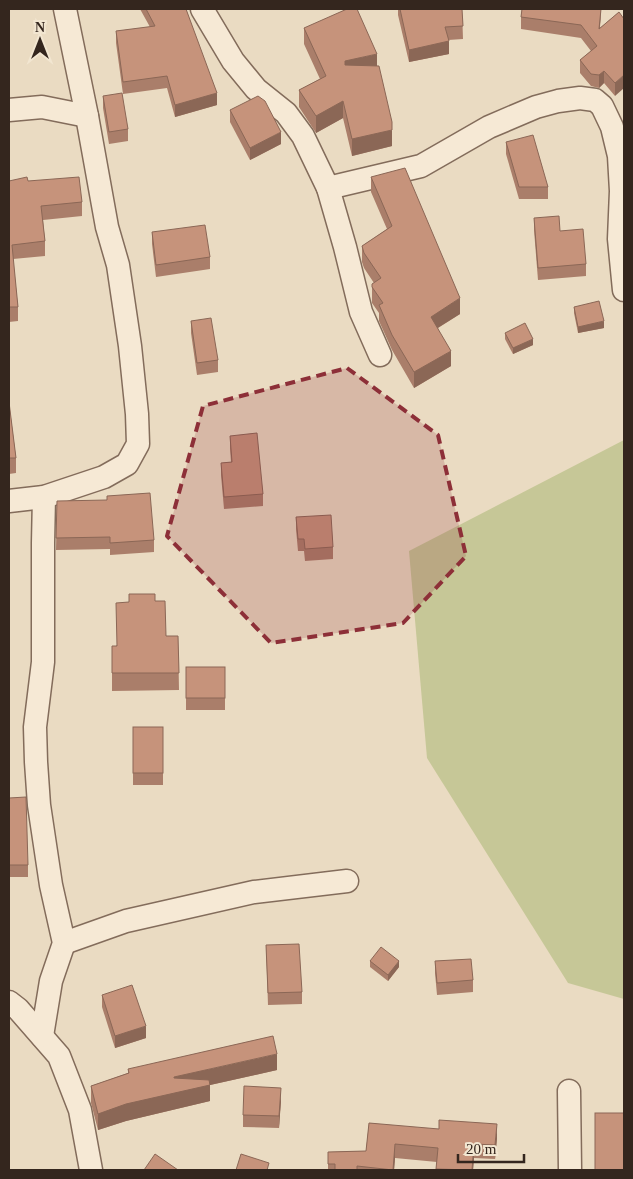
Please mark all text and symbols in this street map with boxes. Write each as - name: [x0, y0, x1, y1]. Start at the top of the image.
- north arrow: [15, 15, 65, 65]
- text: N: [35, 20, 45, 35]
- scale bar: [458, 1132, 524, 1164]
- text: 20 m: [466, 1141, 497, 1157]

